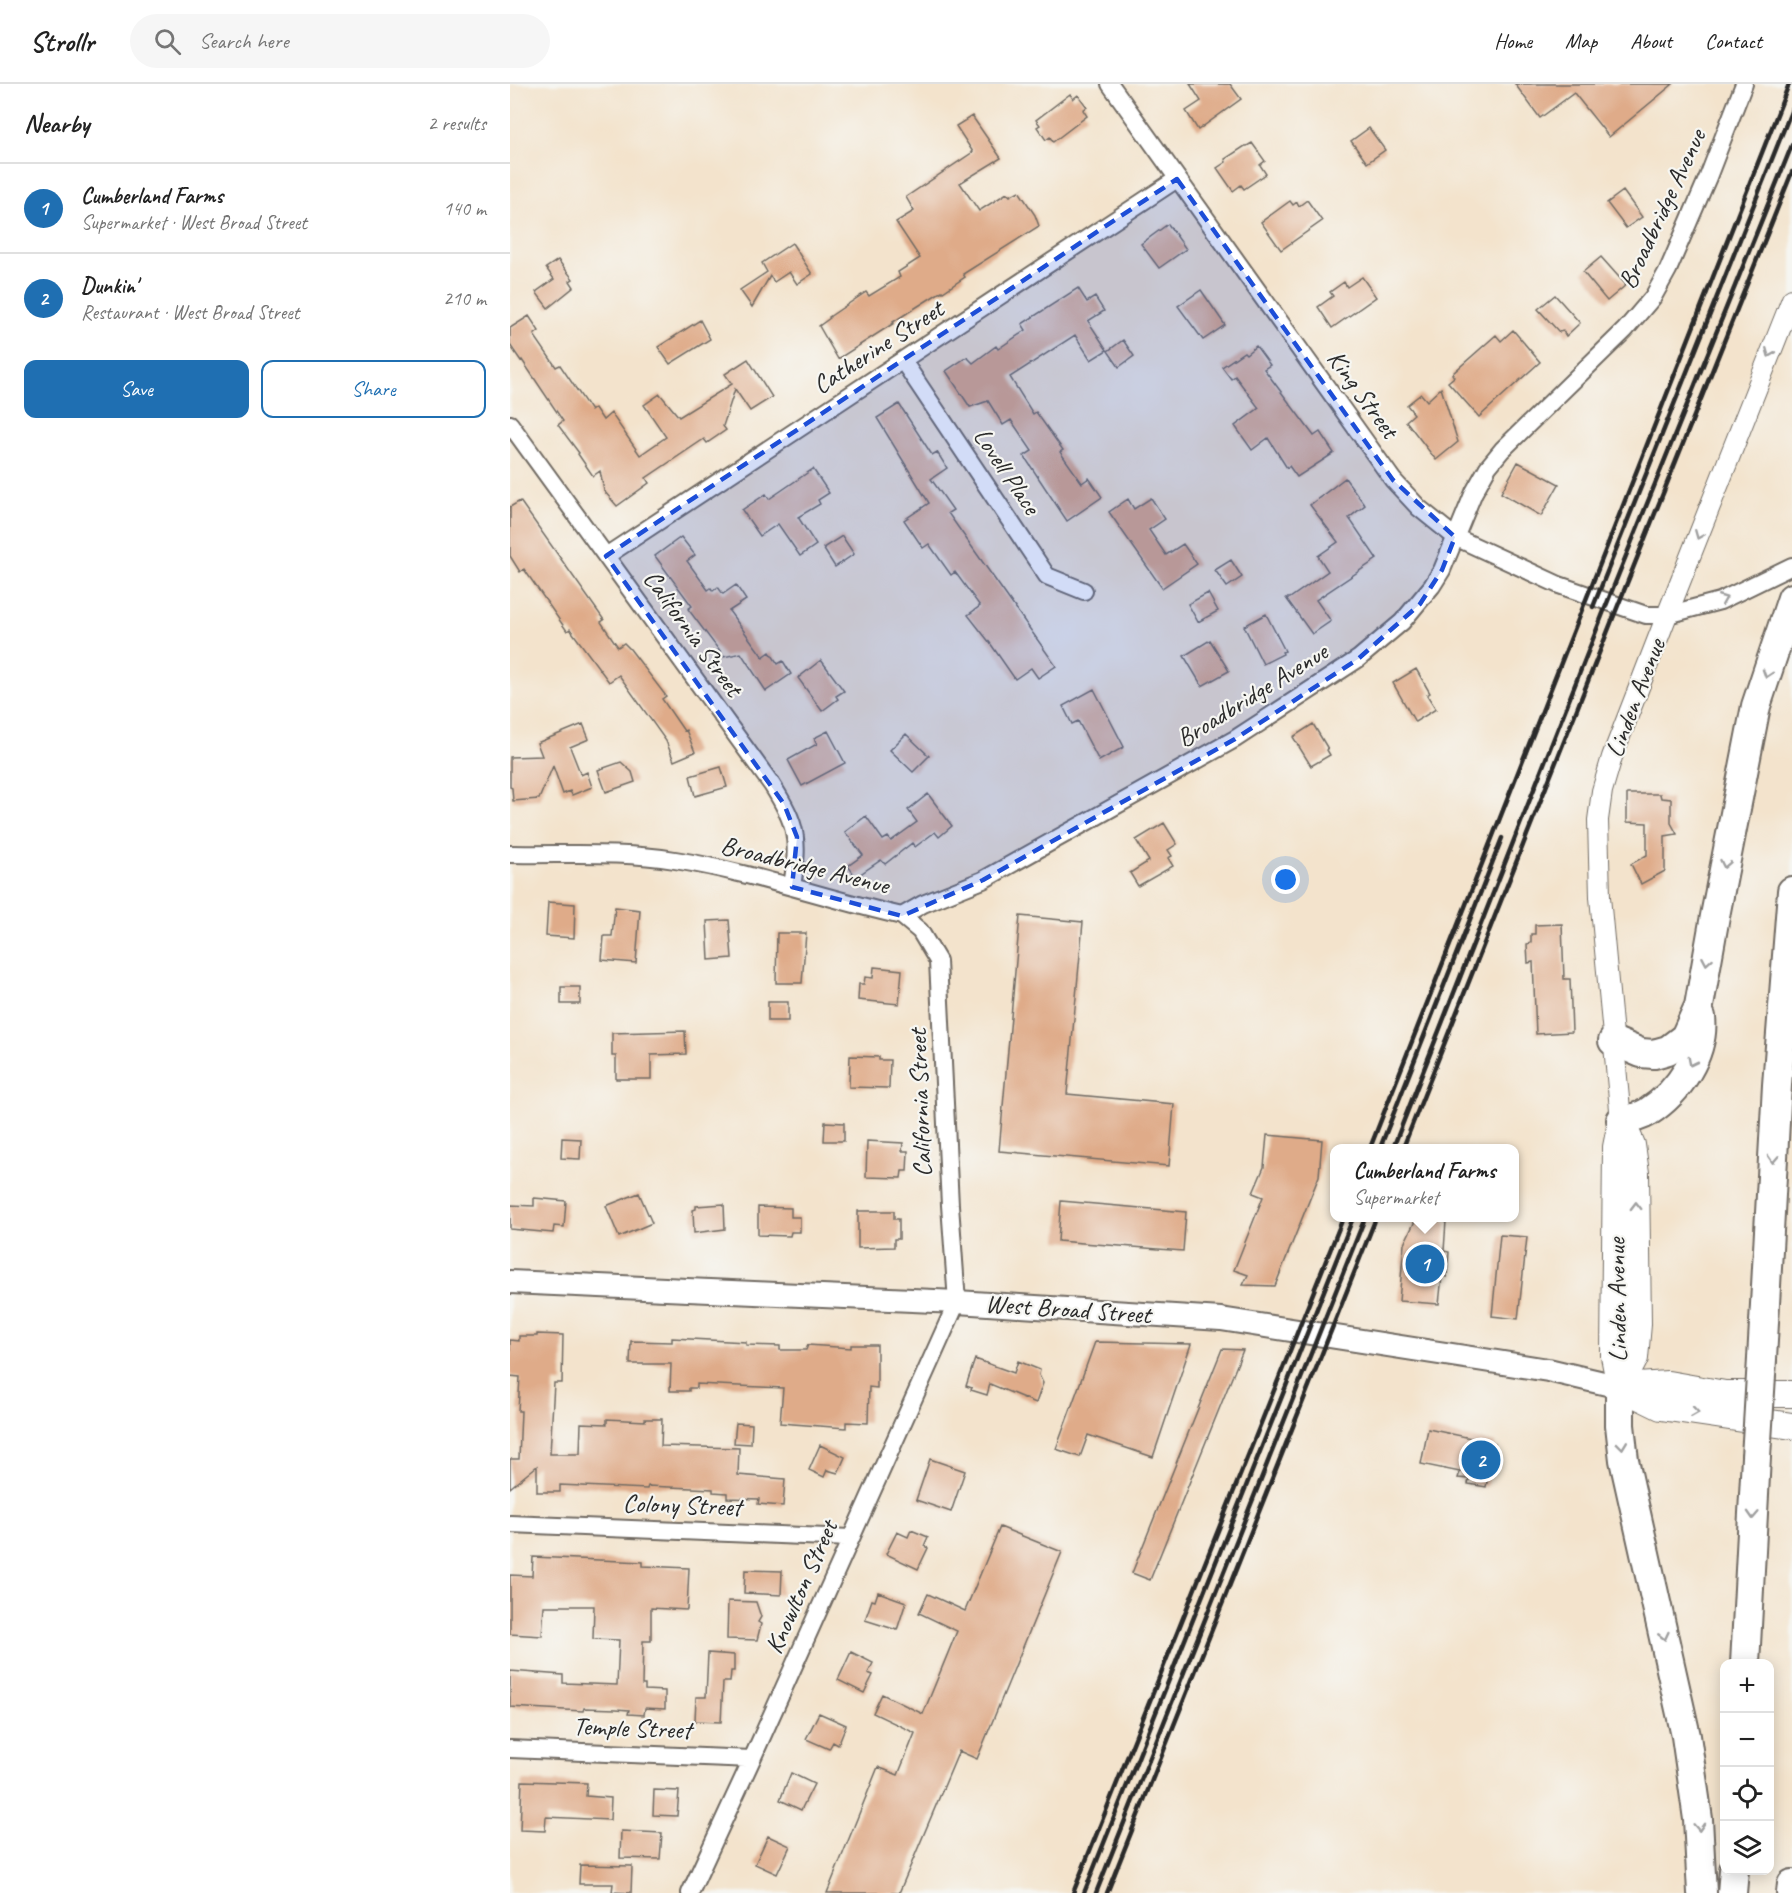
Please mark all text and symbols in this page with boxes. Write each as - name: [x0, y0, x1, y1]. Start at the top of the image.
- search box: [130, 14, 550, 68]
- text: Strollr: [30, 24, 94, 59]
- icon: search: [151, 25, 184, 58]
- text: Search here: [199, 27, 289, 55]
- text: Home: [1494, 28, 1532, 54]
- text: Map: [1565, 28, 1597, 54]
- text: About: [1630, 28, 1672, 54]
- text: Contact: [1705, 28, 1762, 54]
- text: Nearby: [24, 107, 89, 140]
- text: 2 results: [427, 111, 486, 136]
- street label: Broadbridge Avenue: [1611, 122, 1714, 294]
- text: Cumberland Farms: [81, 182, 223, 210]
- text: 1: [39, 196, 48, 221]
- text: 140 m: [443, 196, 486, 221]
- text: Supermarket · West Broad Street: [81, 210, 307, 235]
- text: Dunkin': [81, 272, 137, 300]
- text: 2: [39, 286, 48, 311]
- text: 210 m: [443, 286, 486, 311]
- street label: Catherine Street: [806, 291, 952, 401]
- text: Restaurant · West Broad Street: [81, 300, 299, 325]
- street label: King Street: [1320, 343, 1408, 447]
- one-way arrow: [1765, 348, 1778, 358]
- button: Save: [24, 360, 249, 418]
- button: Share: [261, 360, 486, 418]
- street label: Lovell Place: [966, 421, 1049, 523]
- one-way arrow: [1693, 529, 1706, 539]
- street label: California Street: [636, 563, 751, 705]
- one-way arrow: [1716, 594, 1727, 606]
- street label: Linden Avenue: [1597, 633, 1673, 762]
- street label: Broadbridge Avenue: [1170, 634, 1336, 755]
- one-way arrow: [1762, 668, 1774, 679]
- street label: Broadbridge Avenue: [717, 828, 895, 902]
- one-way arrow: [1719, 859, 1732, 869]
- your location: [1271, 865, 1300, 894]
- one-way arrow: [1701, 955, 1714, 965]
- street label: California Street: [901, 1026, 939, 1178]
- one-way arrow: [1688, 1056, 1699, 1067]
- popup: [1330, 1144, 1519, 1222]
- one-way arrow: [1767, 1154, 1780, 1163]
- text: Cumberland Farms: [1354, 1157, 1495, 1185]
- text: Supermarket: [1354, 1185, 1439, 1210]
- one-way arrow: [1630, 1202, 1642, 1211]
- street label: Linden Avenue: [1599, 1236, 1635, 1362]
- pin: 1: [1406, 1242, 1444, 1286]
- street label: West Broad Street: [984, 1287, 1154, 1331]
- one-way arrow: [1690, 1405, 1699, 1417]
- pin: 2: [1462, 1438, 1500, 1482]
- one-way arrow: [1616, 1441, 1628, 1450]
- street label: Colony Street: [622, 1486, 745, 1524]
- one-way arrow: [1747, 1511, 1760, 1520]
- street label: Knowlton Street: [757, 1513, 846, 1659]
- one-way arrow: [1657, 1631, 1670, 1641]
- map controls: [1720, 1659, 1774, 1875]
- button: +: [1720, 1659, 1774, 1713]
- street label: Temple Street: [572, 1709, 695, 1747]
- button: −: [1720, 1713, 1774, 1767]
- button: locate: [1720, 1767, 1774, 1821]
- button: layers: [1720, 1821, 1774, 1875]
- one-way arrow: [1692, 1823, 1705, 1832]

